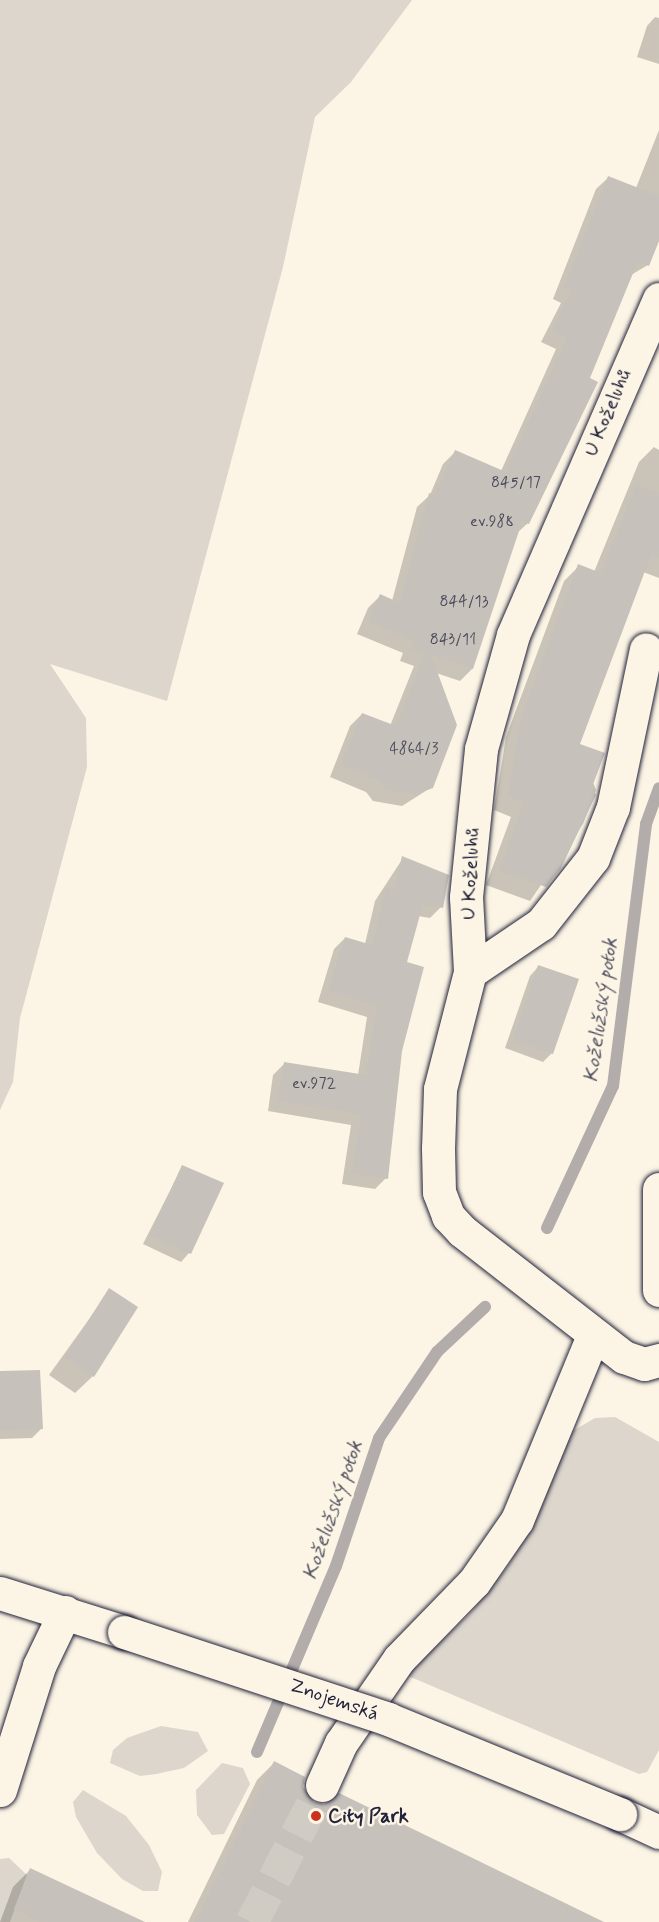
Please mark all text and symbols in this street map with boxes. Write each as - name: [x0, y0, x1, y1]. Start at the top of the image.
- street label: U Koželuhů: [579, 366, 637, 460]
- house number: 845/17: [491, 473, 541, 493]
- house number: ev.988: [470, 512, 514, 532]
- house number: 844/13: [439, 592, 489, 612]
- house number: 843/11: [430, 630, 476, 650]
- house number: 4864/3: [389, 739, 439, 759]
- street label: U Koželuhů: [457, 827, 485, 921]
- water label: Koželužský potok: [578, 936, 624, 1084]
- house number: ev.972: [292, 1074, 336, 1094]
- water label: Koželužský potok: [297, 1437, 369, 1583]
- street label: Znojemská: [286, 1673, 382, 1727]
- place label: City Park: [328, 1804, 409, 1828]
- marker: City Park: [309, 1809, 323, 1823]

